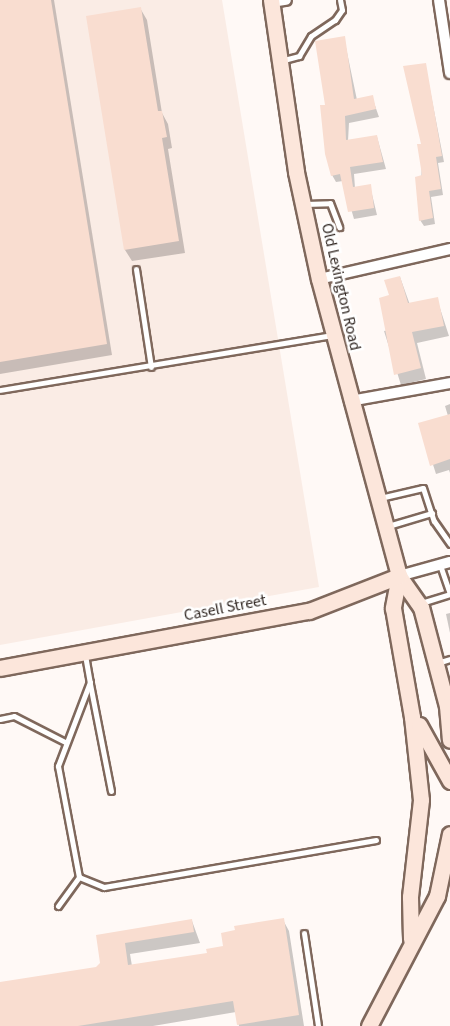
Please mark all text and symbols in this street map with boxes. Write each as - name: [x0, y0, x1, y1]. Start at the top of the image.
- street label: Old Lexington Road: [317, 221, 365, 353]
- street label: Casell Street: [182, 591, 268, 625]

